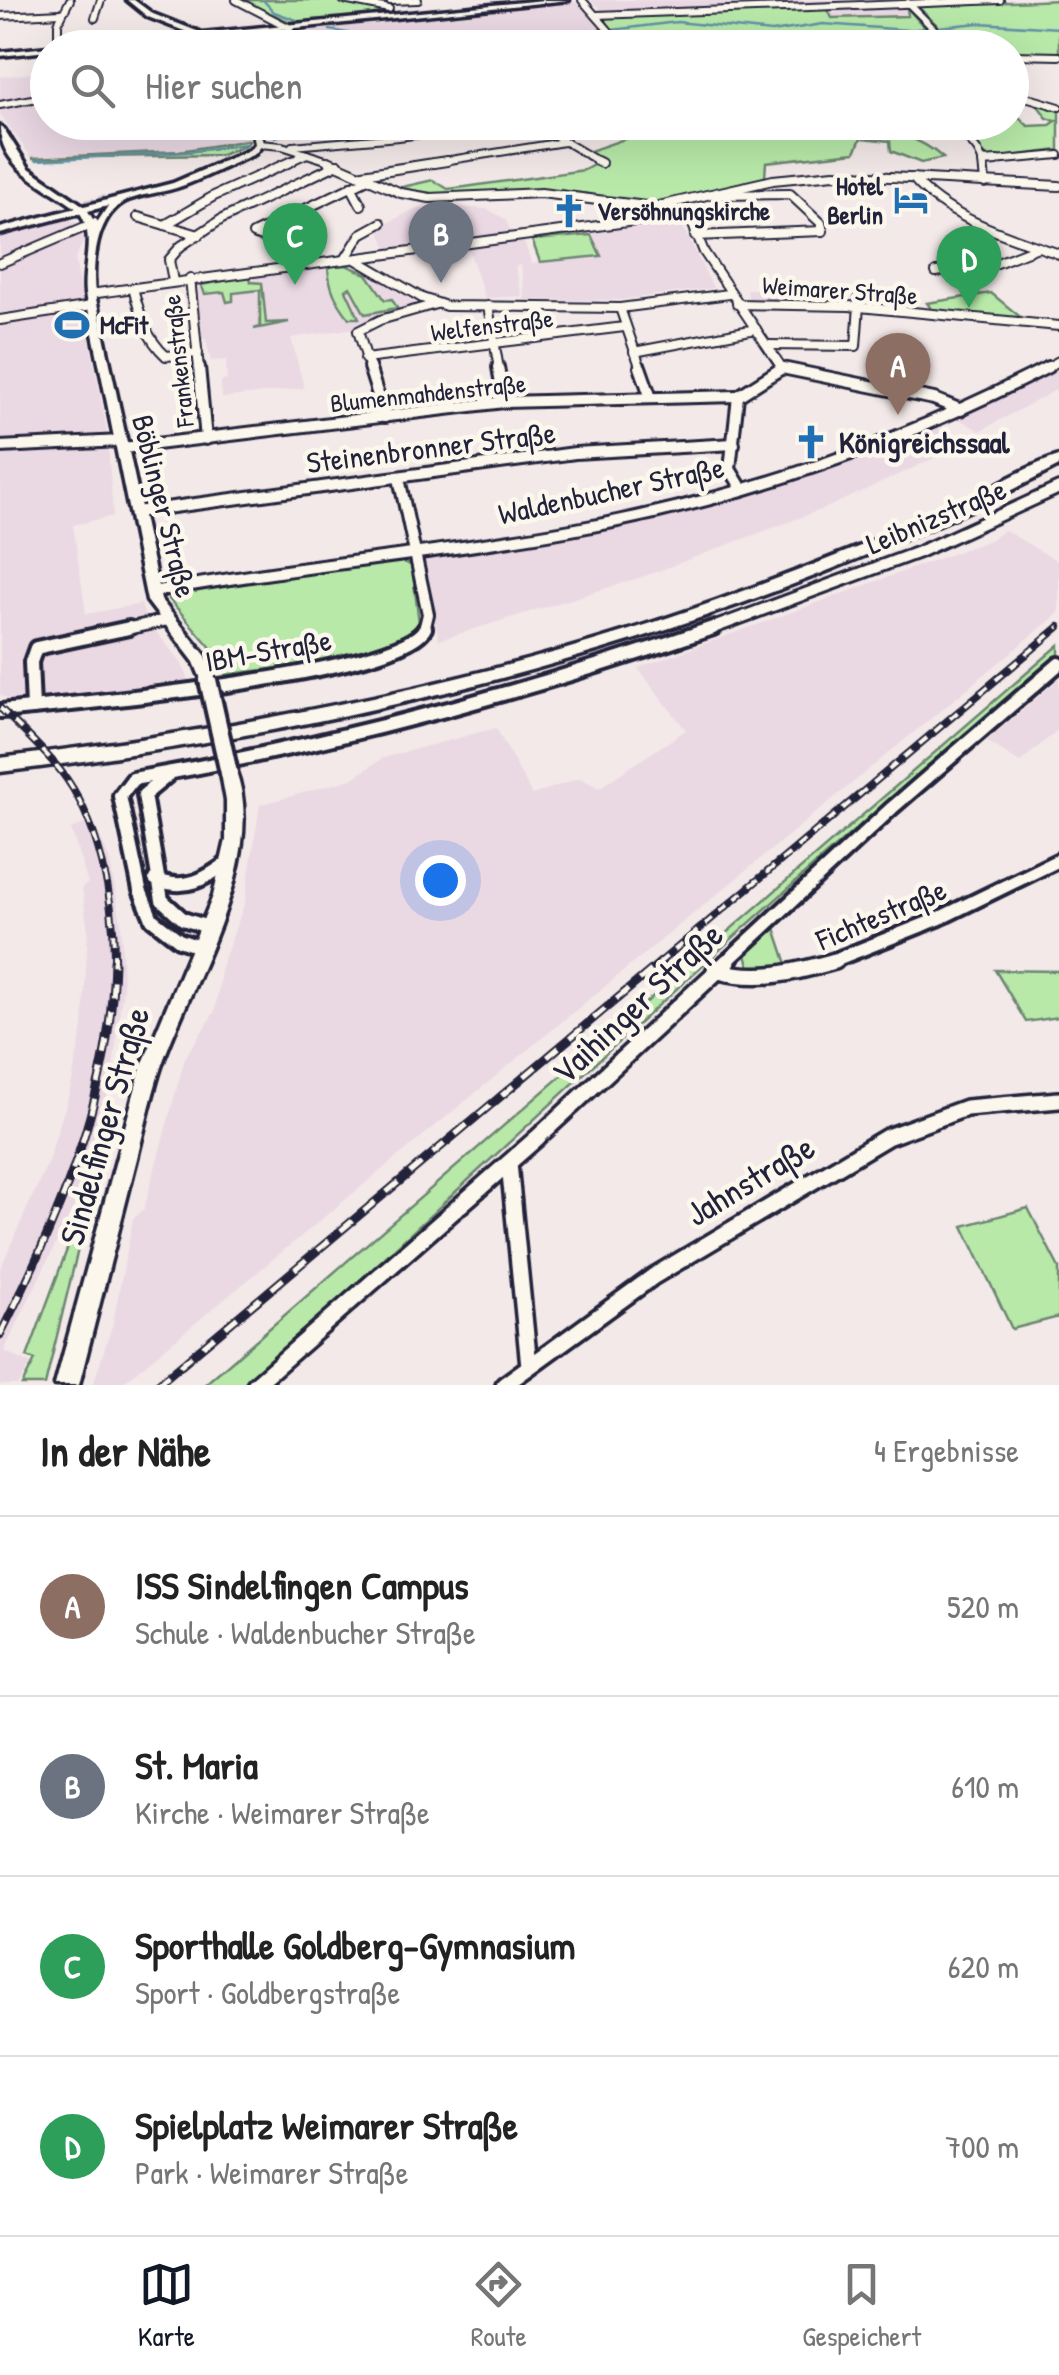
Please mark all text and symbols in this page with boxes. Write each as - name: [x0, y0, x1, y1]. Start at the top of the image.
- search box: [30, 30, 1029, 140]
- icon: search: [65, 58, 120, 113]
- text: Hier suchen: [145, 59, 303, 111]
- place label: Hotel Berlin: [827, 169, 884, 232]
- hotel icon: Hotel Berlin: [892, 181, 930, 219]
- church icon: Versöhnungskirche: [550, 192, 588, 230]
- place label: Versöhnungskirche: [597, 194, 770, 229]
- pin: B: [408, 200, 474, 283]
- pin: C: [262, 202, 328, 285]
- pin: D: [936, 226, 1002, 308]
- street label: Weimarer Straße: [761, 268, 919, 312]
- street label: Frankenstraße: [154, 293, 202, 430]
- street label: Welfenstraße: [429, 301, 555, 349]
- sports icon: McFit: [53, 306, 91, 344]
- place label: McFit: [100, 308, 150, 342]
- pin: A: [866, 332, 930, 415]
- street label: Blumenmahdenstraße: [328, 366, 528, 420]
- street label: Böblinger Straße: [123, 410, 207, 602]
- street label: Steinenbronner Straße: [304, 412, 558, 482]
- place label: Königreichssaal: [839, 422, 1010, 463]
- church icon: Königreichssaal: [792, 423, 830, 461]
- street label: Waldenbucher Straße: [495, 447, 728, 533]
- street label: Leibnizstraße: [860, 469, 1012, 563]
- street label: IBM-Straße: [202, 619, 334, 681]
- your location: [415, 855, 466, 906]
- street label: Fichtestraße: [809, 869, 952, 960]
- street label: Vaihinger Straße: [541, 911, 733, 1095]
- street label: Sindelfinger Straße: [48, 1002, 160, 1250]
- street label: Jahnstraße: [677, 1123, 823, 1237]
- text: In der Nähe: [40, 1422, 211, 1479]
- text: 4 Ergebnisse: [874, 1429, 1019, 1472]
- text: ISS Sindelfingen Campus: [135, 1559, 469, 1611]
- text: A: [65, 1585, 80, 1628]
- text: 520 m: [947, 1585, 1019, 1628]
- text: Schule · Waldenbucher Straße: [135, 1611, 476, 1654]
- text: St. Maria: [135, 1739, 258, 1791]
- text: B: [64, 1765, 81, 1808]
- text: 610 m: [951, 1765, 1019, 1808]
- text: Kirche · Weimarer Straße: [135, 1791, 430, 1834]
- text: Sporthalle Goldberg-Gymnasium: [135, 1919, 575, 1971]
- text: C: [64, 1945, 81, 1988]
- text: 620 m: [948, 1945, 1019, 1988]
- text: Sport · Goldbergstraße: [135, 1971, 400, 2014]
- text: Spielplatz Weimarer Straße: [135, 2099, 518, 2151]
- text: D: [65, 2125, 80, 2168]
- text: 700 m: [945, 2125, 1019, 2168]
- text: Park · Weimarer Straße: [135, 2151, 409, 2194]
- tab: Karte: [138, 2257, 195, 2355]
- tab: Route: [471, 2257, 527, 2355]
- tab: Gespeichert: [802, 2257, 921, 2355]

